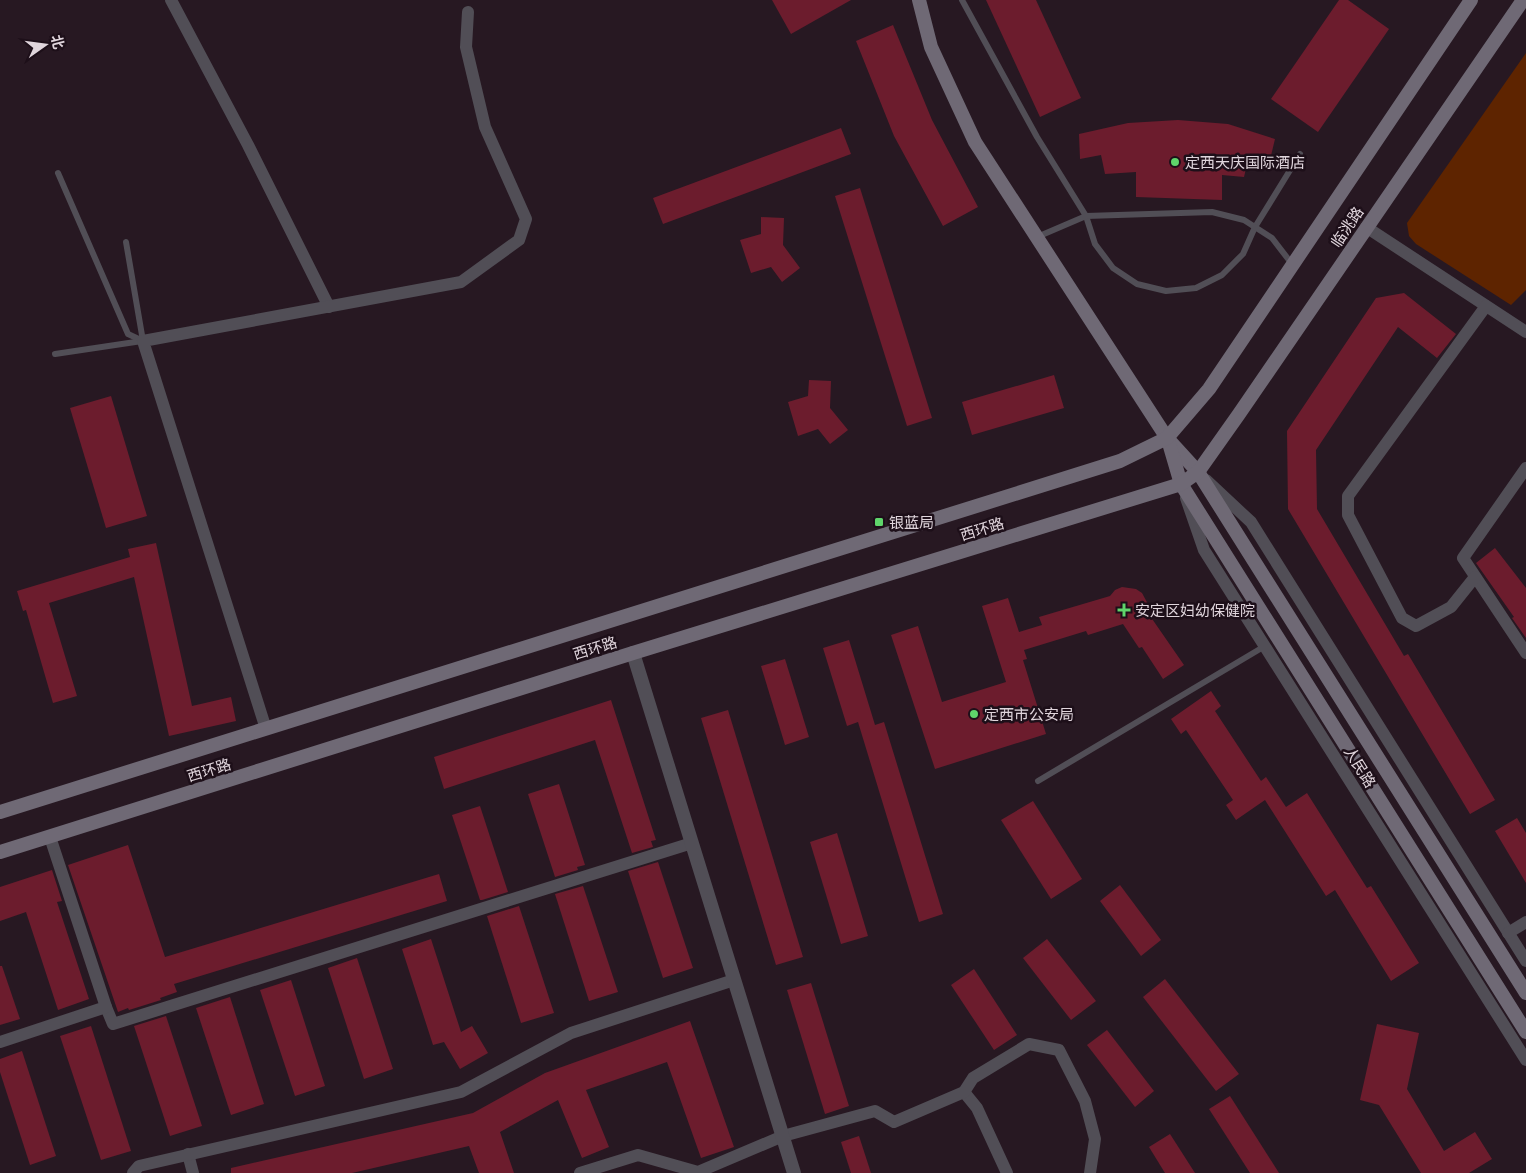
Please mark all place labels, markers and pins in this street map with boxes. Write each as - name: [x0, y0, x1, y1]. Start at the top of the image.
- place label: 定西天庆国际酒店: [1185, 153, 1305, 172]
- marker: 定西天庆国际酒店: [1169, 156, 1181, 168]
- place label: 银蓝局: [889, 513, 934, 532]
- marker: 银蓝局: [873, 516, 885, 528]
- place label: 安定区妇幼保健院: [1135, 601, 1255, 620]
- marker: 安定区妇幼保健院: [1117, 603, 1131, 617]
- place label: 定西市公安局: [984, 705, 1074, 724]
- marker: 定西市公安局: [968, 708, 980, 720]

